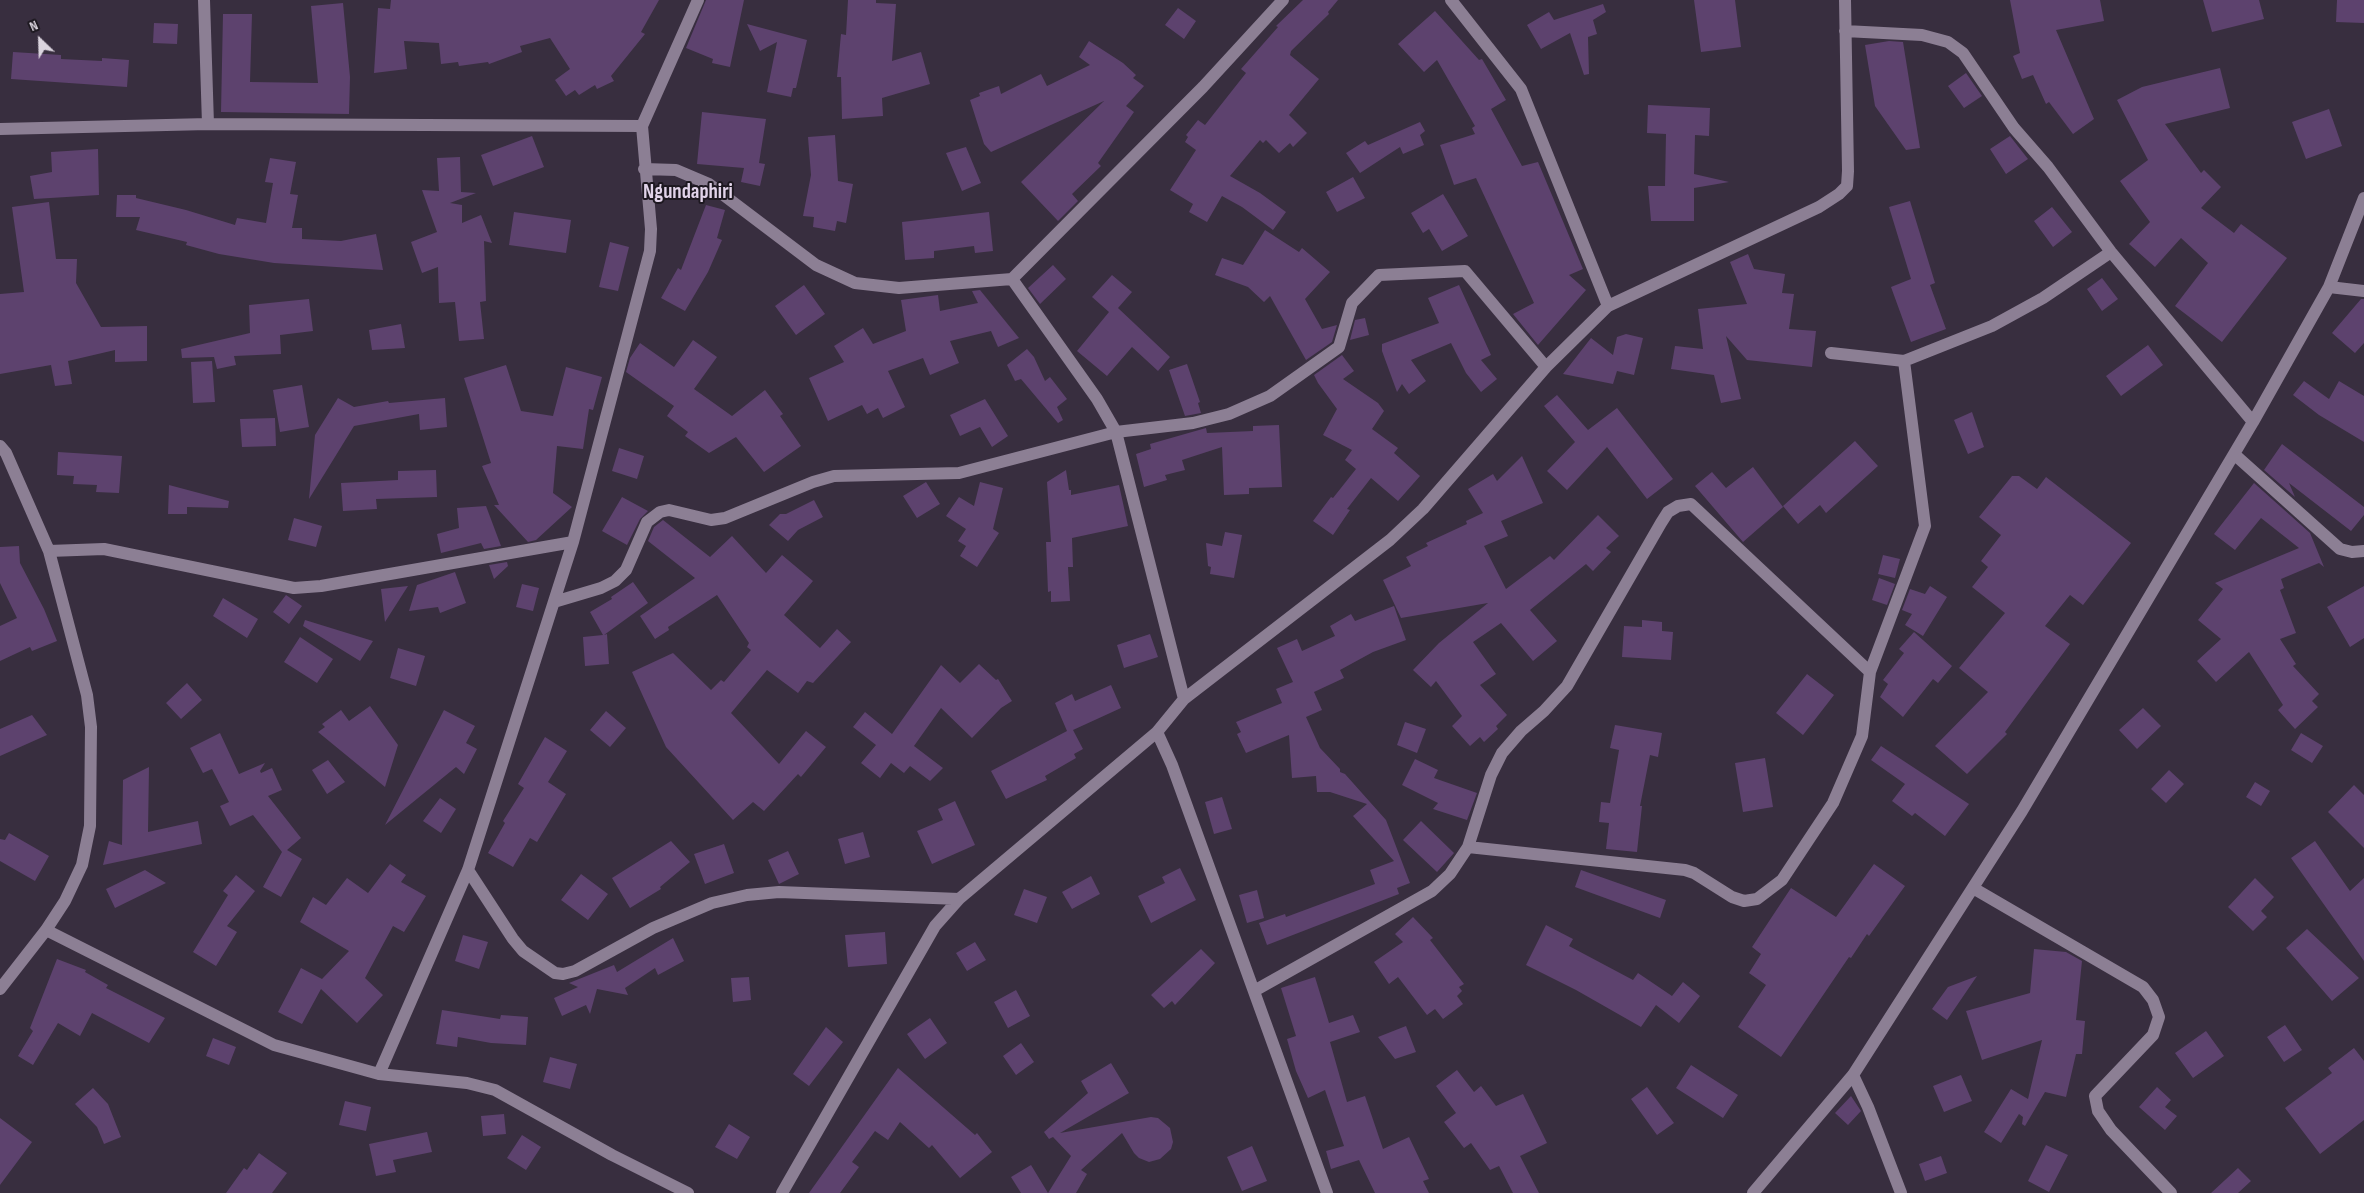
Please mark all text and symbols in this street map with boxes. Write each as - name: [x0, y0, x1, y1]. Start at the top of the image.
- north arrow: [15, 15, 65, 65]
- text: N: [27, 17, 41, 35]
- district label: Ngundaphiri: [643, 180, 733, 206]

